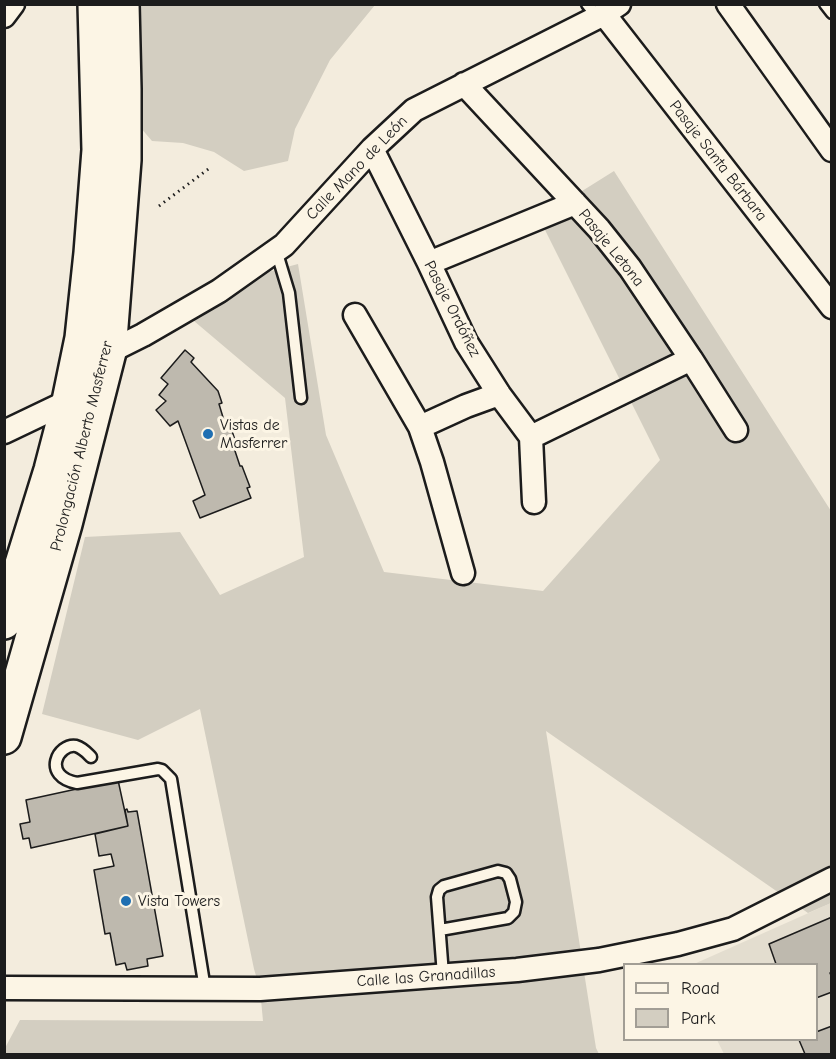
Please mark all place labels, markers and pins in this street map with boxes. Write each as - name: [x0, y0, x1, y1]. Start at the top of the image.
- place label: Vistas de Masferrer: [220, 415, 287, 453]
- marker: Vistas de Masferrer: [201, 427, 215, 441]
- place label: Vista Towers: [138, 891, 220, 911]
- marker: Vista Towers: [119, 894, 133, 908]

